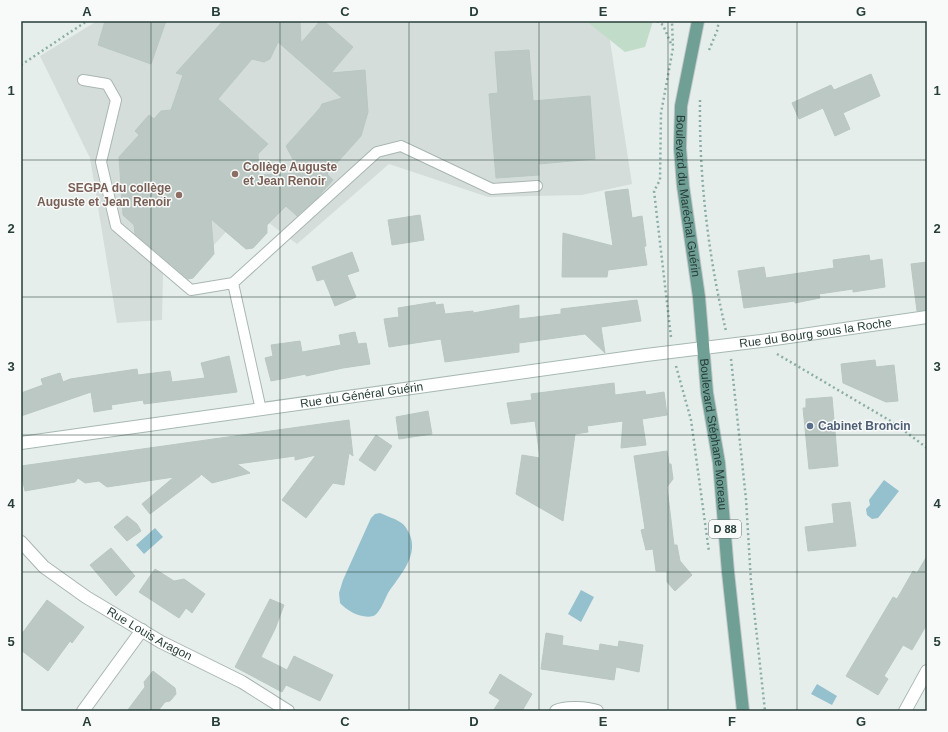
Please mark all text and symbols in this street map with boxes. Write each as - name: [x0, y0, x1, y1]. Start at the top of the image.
- text: A: [82, 4, 92, 19]
- text: B: [211, 4, 221, 19]
- text: C: [340, 4, 350, 19]
- text: D: [469, 4, 479, 19]
- text: E: [599, 4, 608, 19]
- text: F: [728, 4, 736, 19]
- text: G: [856, 4, 866, 19]
- text: 1: [7, 83, 15, 98]
- text: 1: [933, 83, 941, 98]
- street label: Boulevard du Maréchal Guérin: [673, 115, 703, 278]
- place label: Collège Auguste et Jean Renoir: [243, 160, 338, 188]
- marker: Collège Auguste et Jean Renoir: [230, 169, 240, 179]
- place label: SEGPA du collège Auguste et Jean Renoir: [37, 181, 171, 209]
- marker: SEGPA du collège Auguste et Jean Renoir: [174, 190, 184, 200]
- text: 2: [7, 221, 15, 236]
- text: 2: [933, 221, 941, 236]
- street label: Rue du Bourg sous la Roche: [738, 315, 893, 351]
- street label: Boulevard Stéphane Moreau: [697, 358, 730, 511]
- text: 3: [7, 359, 15, 374]
- text: 3: [933, 359, 941, 374]
- street label: Rue du Général Guérin: [299, 379, 424, 411]
- place label: Cabinet Broncin: [818, 419, 911, 433]
- marker: Cabinet Broncin: [805, 421, 815, 431]
- text: 4: [7, 496, 15, 511]
- text: 4: [933, 496, 941, 511]
- road number: D 88: [709, 520, 741, 538]
- street label: Rue Louis Aragon: [104, 604, 194, 663]
- text: 5: [7, 634, 15, 649]
- text: 5: [933, 634, 941, 649]
- text: A: [82, 714, 92, 729]
- text: B: [211, 714, 221, 729]
- text: C: [340, 714, 350, 729]
- text: D: [469, 714, 479, 729]
- text: E: [599, 714, 608, 729]
- text: F: [728, 714, 736, 729]
- text: G: [856, 714, 866, 729]

